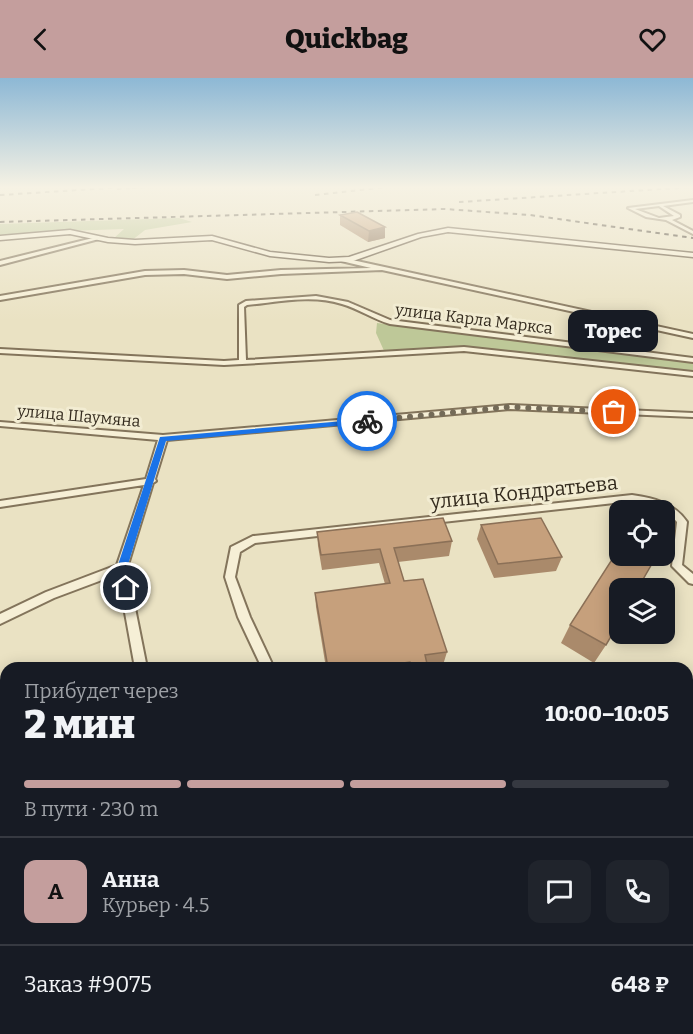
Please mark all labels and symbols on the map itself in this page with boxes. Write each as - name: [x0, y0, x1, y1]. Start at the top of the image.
- street label: улица Карла Маркса: [393, 300, 554, 338]
- callout: Торес: [569, 310, 659, 352]
- pin: [588, 386, 639, 437]
- courier: [337, 391, 397, 451]
- street label: улица Шаумяна: [16, 401, 142, 431]
- street label: улица Кондратьева: [428, 470, 619, 514]
- pin: [100, 562, 151, 613]

